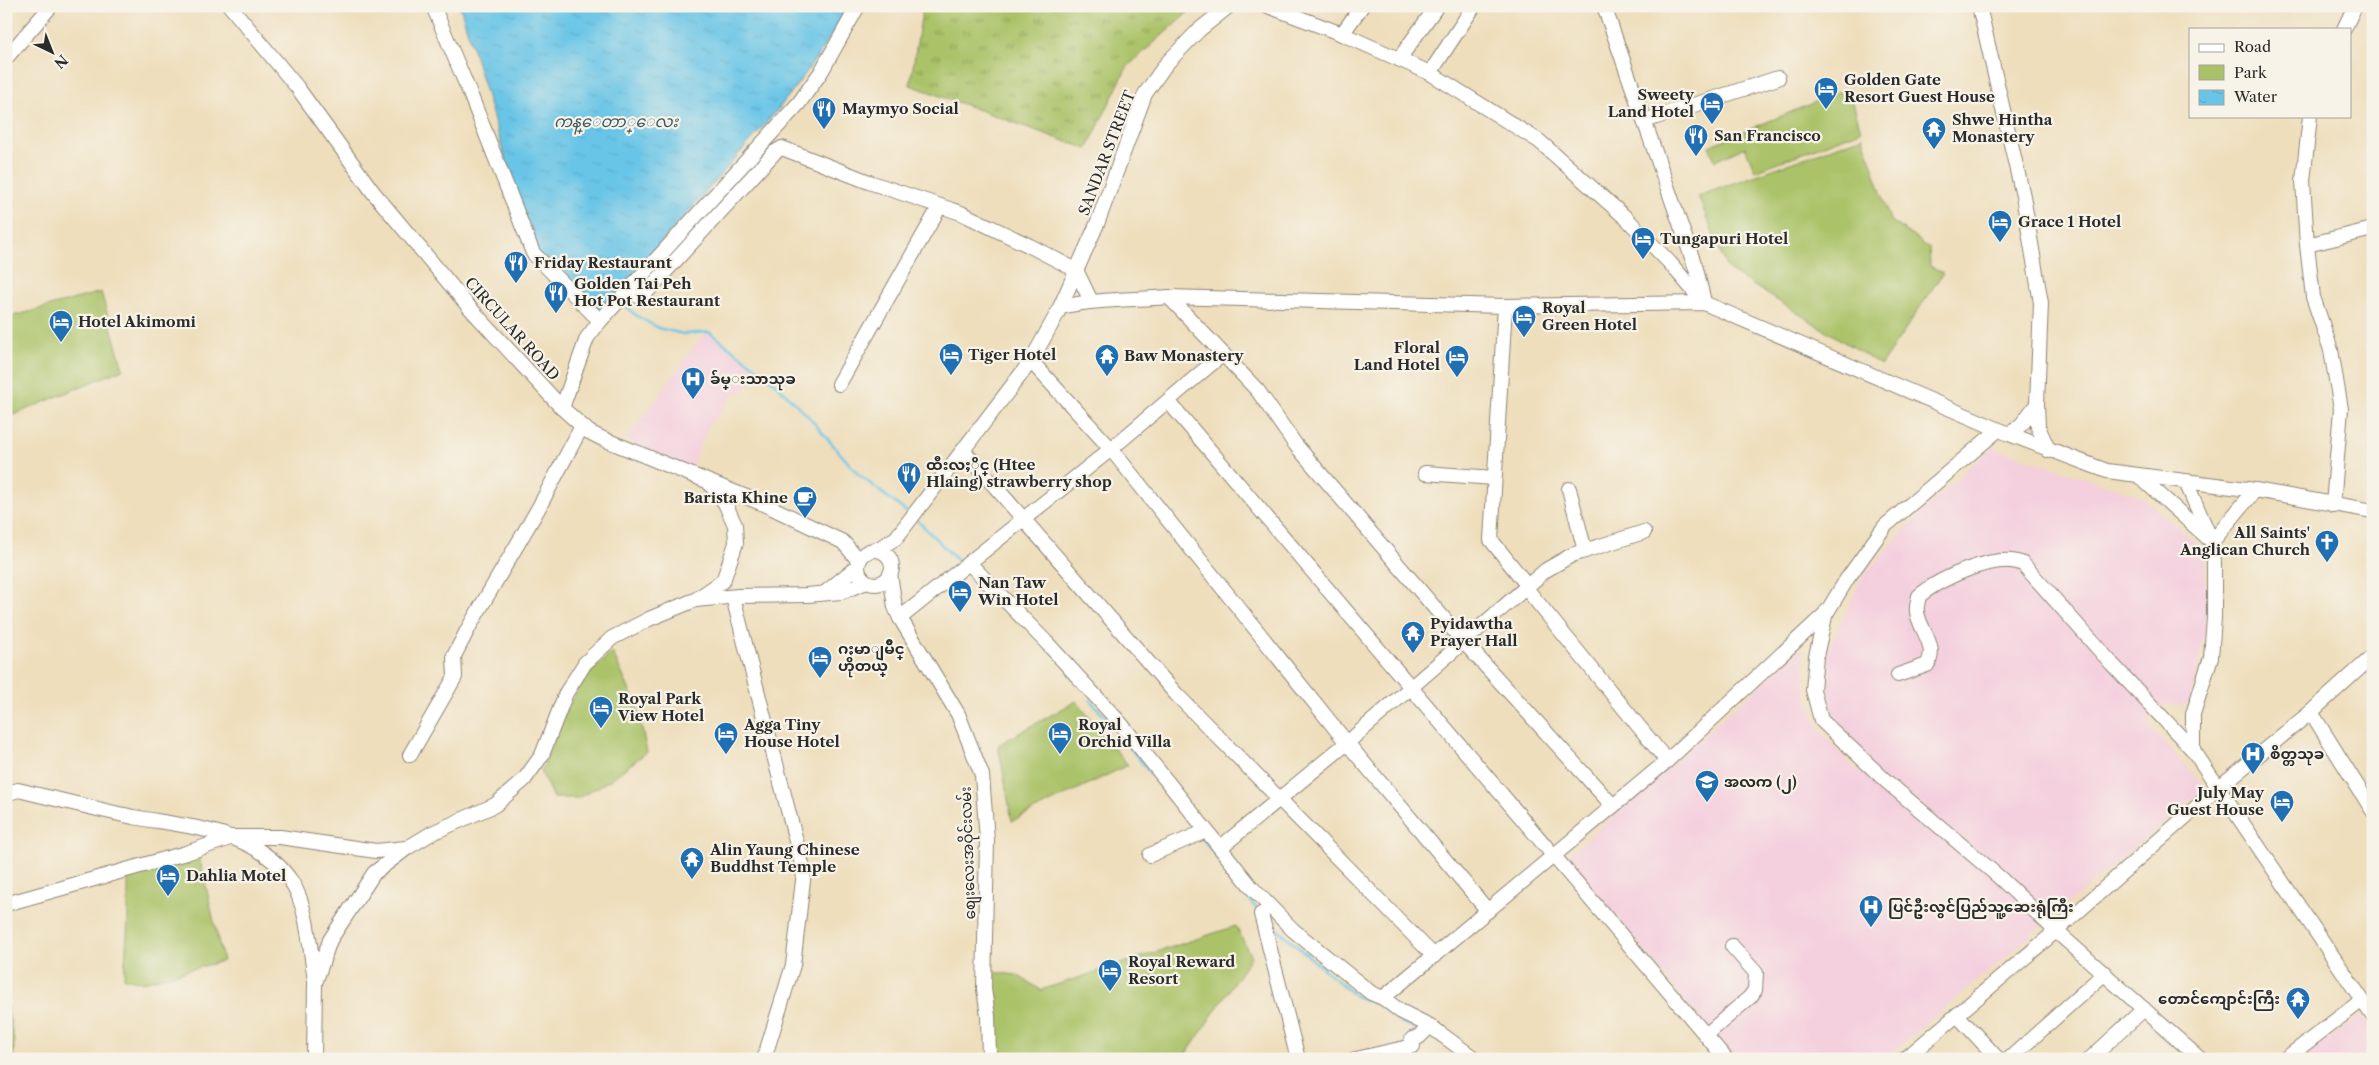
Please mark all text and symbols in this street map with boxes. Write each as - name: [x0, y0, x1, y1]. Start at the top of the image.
- north arrow: [28, 28, 78, 78]
- legend: [2189, 28, 2352, 118]
- text: Road: [2234, 37, 2271, 56]
- text: N: [50, 51, 71, 72]
- text: Park: [2234, 63, 2268, 82]
- place label: Golden Gate Resort Guest House: [1844, 70, 1995, 106]
- hotel icon: Golden Gate Resort Guest House: [1813, 76, 1839, 110]
- place label: Sweety Land Hotel: [1608, 85, 1695, 121]
- street label: SANDAR STREET: [1074, 87, 1139, 218]
- text: Water: [2233, 87, 2278, 106]
- hotel icon: Sweety Land Hotel: [1699, 91, 1725, 125]
- restaurant icon: Maymyo Social: [811, 96, 837, 130]
- place label: Maymyo Social: [842, 99, 959, 118]
- place label: Shwe Hintha Monastery: [1952, 110, 2053, 146]
- water label: ကန္ေတာ္ေလး: [554, 111, 680, 135]
- temple icon: Shwe Hintha Monastery: [1921, 116, 1947, 150]
- restaurant icon: San Francisco: [1683, 123, 1709, 157]
- place label: San Francisco: [1714, 126, 1821, 145]
- hotel icon: Grace 1 Hotel: [1987, 209, 2013, 243]
- place label: Grace 1 Hotel: [2018, 212, 2121, 231]
- hotel icon: Tungapuri Hotel: [1630, 226, 1656, 260]
- place label: Tungapuri Hotel: [1660, 229, 1788, 248]
- restaurant icon: Friday Restaurant: [503, 250, 529, 284]
- place label: Friday Restaurant: [534, 253, 672, 272]
- street label: CIRCULAR ROAD: [461, 273, 564, 384]
- place label: Golden Tai Peh Hot Pot Restaurant: [574, 274, 720, 310]
- restaurant icon: Golden Tai Peh Hot Pot Restaurant: [543, 280, 569, 314]
- place label: Royal Green Hotel: [1542, 298, 1637, 334]
- hotel icon: Royal Green Hotel: [1511, 304, 1537, 338]
- hotel icon: Hotel Akimomi: [48, 309, 74, 343]
- place label: Hotel Akimomi: [78, 312, 197, 331]
- place label: Floral Land Hotel: [1354, 338, 1440, 374]
- hotel icon: Tiger Hotel: [938, 342, 964, 376]
- temple icon: Baw Monastery: [1094, 343, 1120, 377]
- hotel icon: Floral Land Hotel: [1444, 344, 1470, 378]
- place label: Tiger Hotel: [968, 345, 1056, 364]
- place label: Baw Monastery: [1124, 346, 1244, 365]
- hospital icon: ခ်မ္းသာသုခ: [680, 366, 706, 400]
- place label: ခ်မ္းသာသုခ: [710, 369, 796, 391]
- place label: ထီးလႈိုင္ (Htee Hlaing) strawberry shop: [926, 455, 1112, 491]
- restaurant icon: ထီးလႈိုင္ (Htee Hlaing) strawberry shop: [896, 461, 922, 495]
- cafe icon: Barista Khine: [792, 485, 818, 519]
- place label: Barista Khine: [683, 488, 788, 507]
- place label: All Saints' Anglican Church: [2179, 523, 2311, 559]
- church icon: All Saints' Anglican Church: [2314, 529, 2340, 563]
- place label: Nan Taw Win Hotel: [977, 573, 1058, 609]
- hotel icon: Nan Taw Win Hotel: [947, 579, 973, 613]
- place label: Pyidawtha Prayer Hall: [1430, 614, 1517, 650]
- temple icon: Pyidawtha Prayer Hall: [1400, 620, 1426, 654]
- place label: ဂႏမာျမိဳင္ ဟိုတယ္: [838, 639, 905, 678]
- hotel icon: ဂႏမာျမိဳင္ ဟိုတယ္: [807, 645, 833, 679]
- place label: Royal Park View Hotel: [617, 689, 704, 725]
- hotel icon: Royal Park View Hotel: [588, 695, 614, 729]
- place label: Agga Tiny House Hotel: [743, 715, 840, 751]
- place label: Royal Orchid Villa: [1078, 715, 1172, 751]
- hotel icon: Agga Tiny House Hotel: [713, 721, 739, 755]
- hotel icon: Royal Orchid Villa: [1047, 721, 1073, 755]
- hospital icon: စိတ္တသုခ: [2240, 741, 2266, 775]
- place label: စိတ္တသုခ: [2270, 744, 2324, 766]
- school or university icon: အလက (၂): [1694, 769, 1720, 803]
- place label: အလက (၂): [1724, 772, 1797, 794]
- place label: July May Guest House: [2167, 783, 2265, 819]
- street label: စျေးလေးအဝိုင်းလမ်း: [956, 786, 982, 920]
- hotel icon: July May Guest House: [2269, 789, 2295, 823]
- place label: Alin Yaung Chinese Buddhst Temple: [709, 840, 860, 876]
- temple icon: Alin Yaung Chinese Buddhst Temple: [679, 846, 705, 880]
- hotel icon: Dahlia Motel: [155, 863, 181, 897]
- place label: Dahlia Motel: [186, 866, 286, 885]
- hospital icon: ပြင်ဦးလွင်ပြည်သူ့ဆေးရုံကြီး: [1858, 894, 1884, 928]
- place label: ပြင်ဦးလွင်ပြည်သူ့ဆေးရုံကြီး: [1888, 897, 2074, 919]
- place label: Royal Reward Resort: [1128, 952, 1235, 988]
- hotel icon: Royal Reward Resort: [1097, 958, 1123, 992]
- temple icon: တောင်ကျောင်းကြီး: [2285, 986, 2311, 1020]
- place label: တောင်ကျောင်းကြီး: [2158, 989, 2280, 1011]

